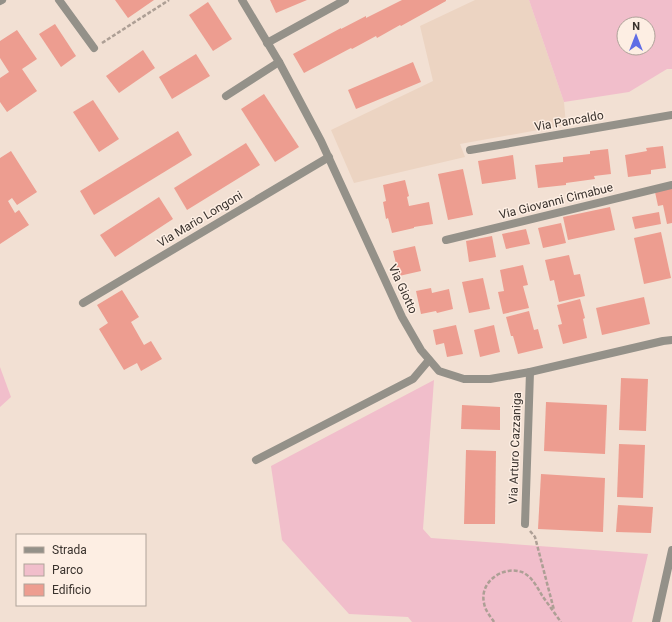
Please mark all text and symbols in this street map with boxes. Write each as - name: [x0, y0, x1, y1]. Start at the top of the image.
- north arrow: [616, 16, 656, 56]
- text: N: [632, 20, 640, 33]
- street label: Via Pancaldo: [533, 108, 605, 134]
- street label: Via Giovanni Cimabue: [498, 180, 614, 222]
- street label: Via Mario Longoni: [155, 188, 245, 250]
- street label: Via Giotto: [386, 262, 421, 316]
- street label: Via Arturo Cazzaniga: [506, 392, 524, 504]
- legend: [16, 534, 146, 606]
- text: Strada: [52, 543, 87, 557]
- text: Parco: [52, 563, 83, 577]
- text: Edificio: [52, 583, 91, 597]

